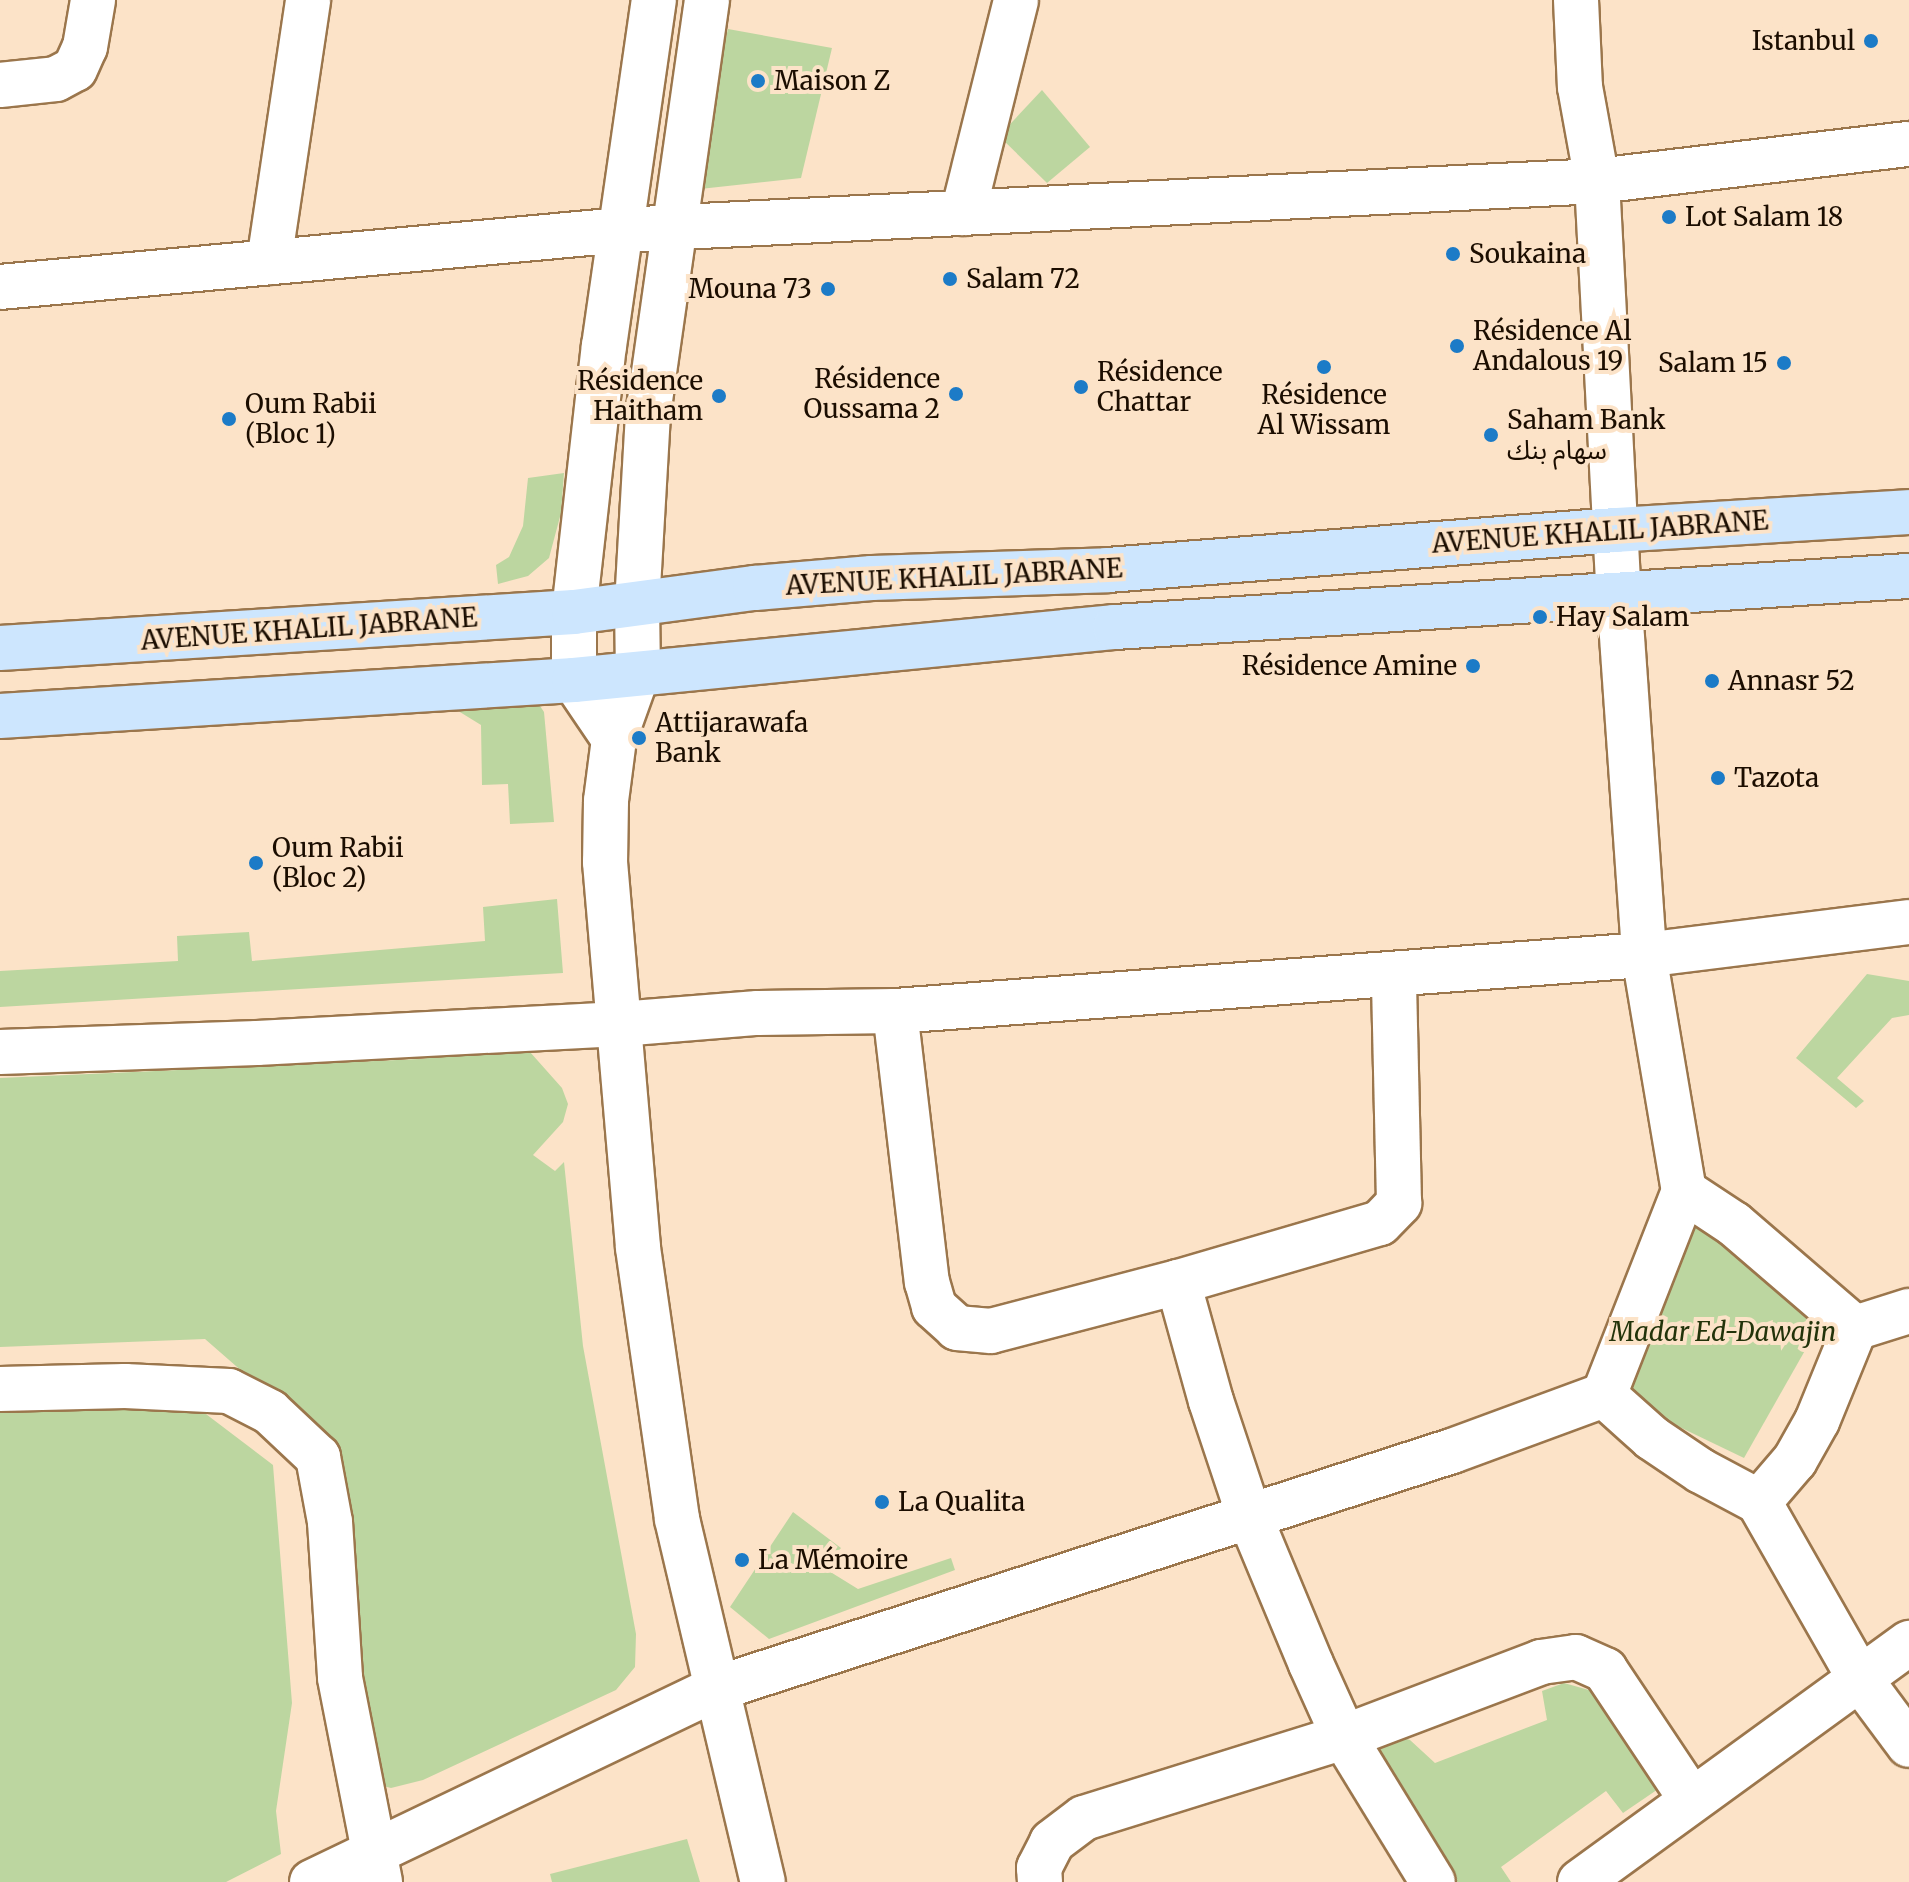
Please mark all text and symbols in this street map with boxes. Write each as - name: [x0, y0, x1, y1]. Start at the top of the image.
- place label: Istanbul: [1752, 25, 1855, 57]
- marker: Istanbul: [1862, 32, 1880, 50]
- place label: Maison Z: [774, 65, 890, 97]
- marker: Maison Z: [749, 72, 767, 90]
- place label: Lot Salam 18: [1685, 201, 1843, 233]
- marker: Lot Salam 18: [1660, 208, 1678, 226]
- place label: Soukaina: [1469, 238, 1586, 270]
- marker: Soukaina: [1444, 245, 1462, 263]
- place label: Salam 72: [966, 263, 1080, 295]
- marker: Salam 72: [941, 270, 959, 288]
- place label: Mouna 73: [689, 273, 812, 305]
- marker: Mouna 73: [819, 280, 837, 298]
- place label: Résidence Al Andalous 19: [1473, 315, 1632, 376]
- marker: Résidence Al Andalous 19: [1448, 337, 1466, 355]
- place label: Salam 15: [1658, 347, 1768, 379]
- marker: Salam 15: [1775, 354, 1793, 372]
- place label: Résidence Chattar: [1097, 356, 1223, 418]
- marker: Résidence Al Wissam: [1315, 358, 1333, 376]
- place label: Résidence Oussama 2: [803, 363, 940, 424]
- place label: Résidence Haitham: [577, 365, 703, 426]
- marker: Résidence Chattar: [1072, 378, 1090, 396]
- place label: Résidence Al Wissam: [1258, 379, 1390, 440]
- marker: Résidence Oussama 2: [947, 385, 965, 403]
- marker: Résidence Haitham: [710, 387, 728, 405]
- place label: Oum Rabii (Bloc 1): [245, 388, 377, 450]
- place label: Saham Bank سهام بنك: [1507, 404, 1666, 466]
- marker: Oum Rabii (Bloc 1): [220, 410, 238, 428]
- marker: Saham Bank سهام بنك: [1482, 426, 1500, 444]
- street label: AVENUE KHALIL JABRANE: [1431, 505, 1769, 559]
- street label: AVENUE KHALIL JABRANE: [785, 553, 1123, 601]
- place label: Hay Salam: [1556, 601, 1689, 633]
- street label: AVENUE KHALIL JABRANE: [140, 602, 478, 656]
- marker: Hay Salam: [1531, 608, 1549, 626]
- place label: Résidence Amine: [1242, 650, 1457, 682]
- marker: Résidence Amine: [1464, 657, 1482, 675]
- place label: Annasr 52: [1728, 665, 1855, 697]
- marker: Annasr 52: [1703, 672, 1721, 690]
- place label: Attijarawafa Bank: [655, 707, 808, 768]
- marker: Attijarawafa Bank: [630, 729, 648, 747]
- place label: Tazota: [1734, 762, 1819, 794]
- marker: Tazota: [1709, 769, 1727, 787]
- place label: Oum Rabii (Bloc 2): [272, 832, 404, 894]
- marker: Oum Rabii (Bloc 2): [247, 854, 265, 872]
- park label: Madar Ed-Dawajin: [1610, 1316, 1836, 1348]
- place label: La Qualita: [898, 1486, 1025, 1518]
- marker: La Qualita: [873, 1493, 891, 1511]
- place label: La Mémoire: [758, 1544, 908, 1576]
- marker: La Mémoire: [733, 1551, 751, 1569]

